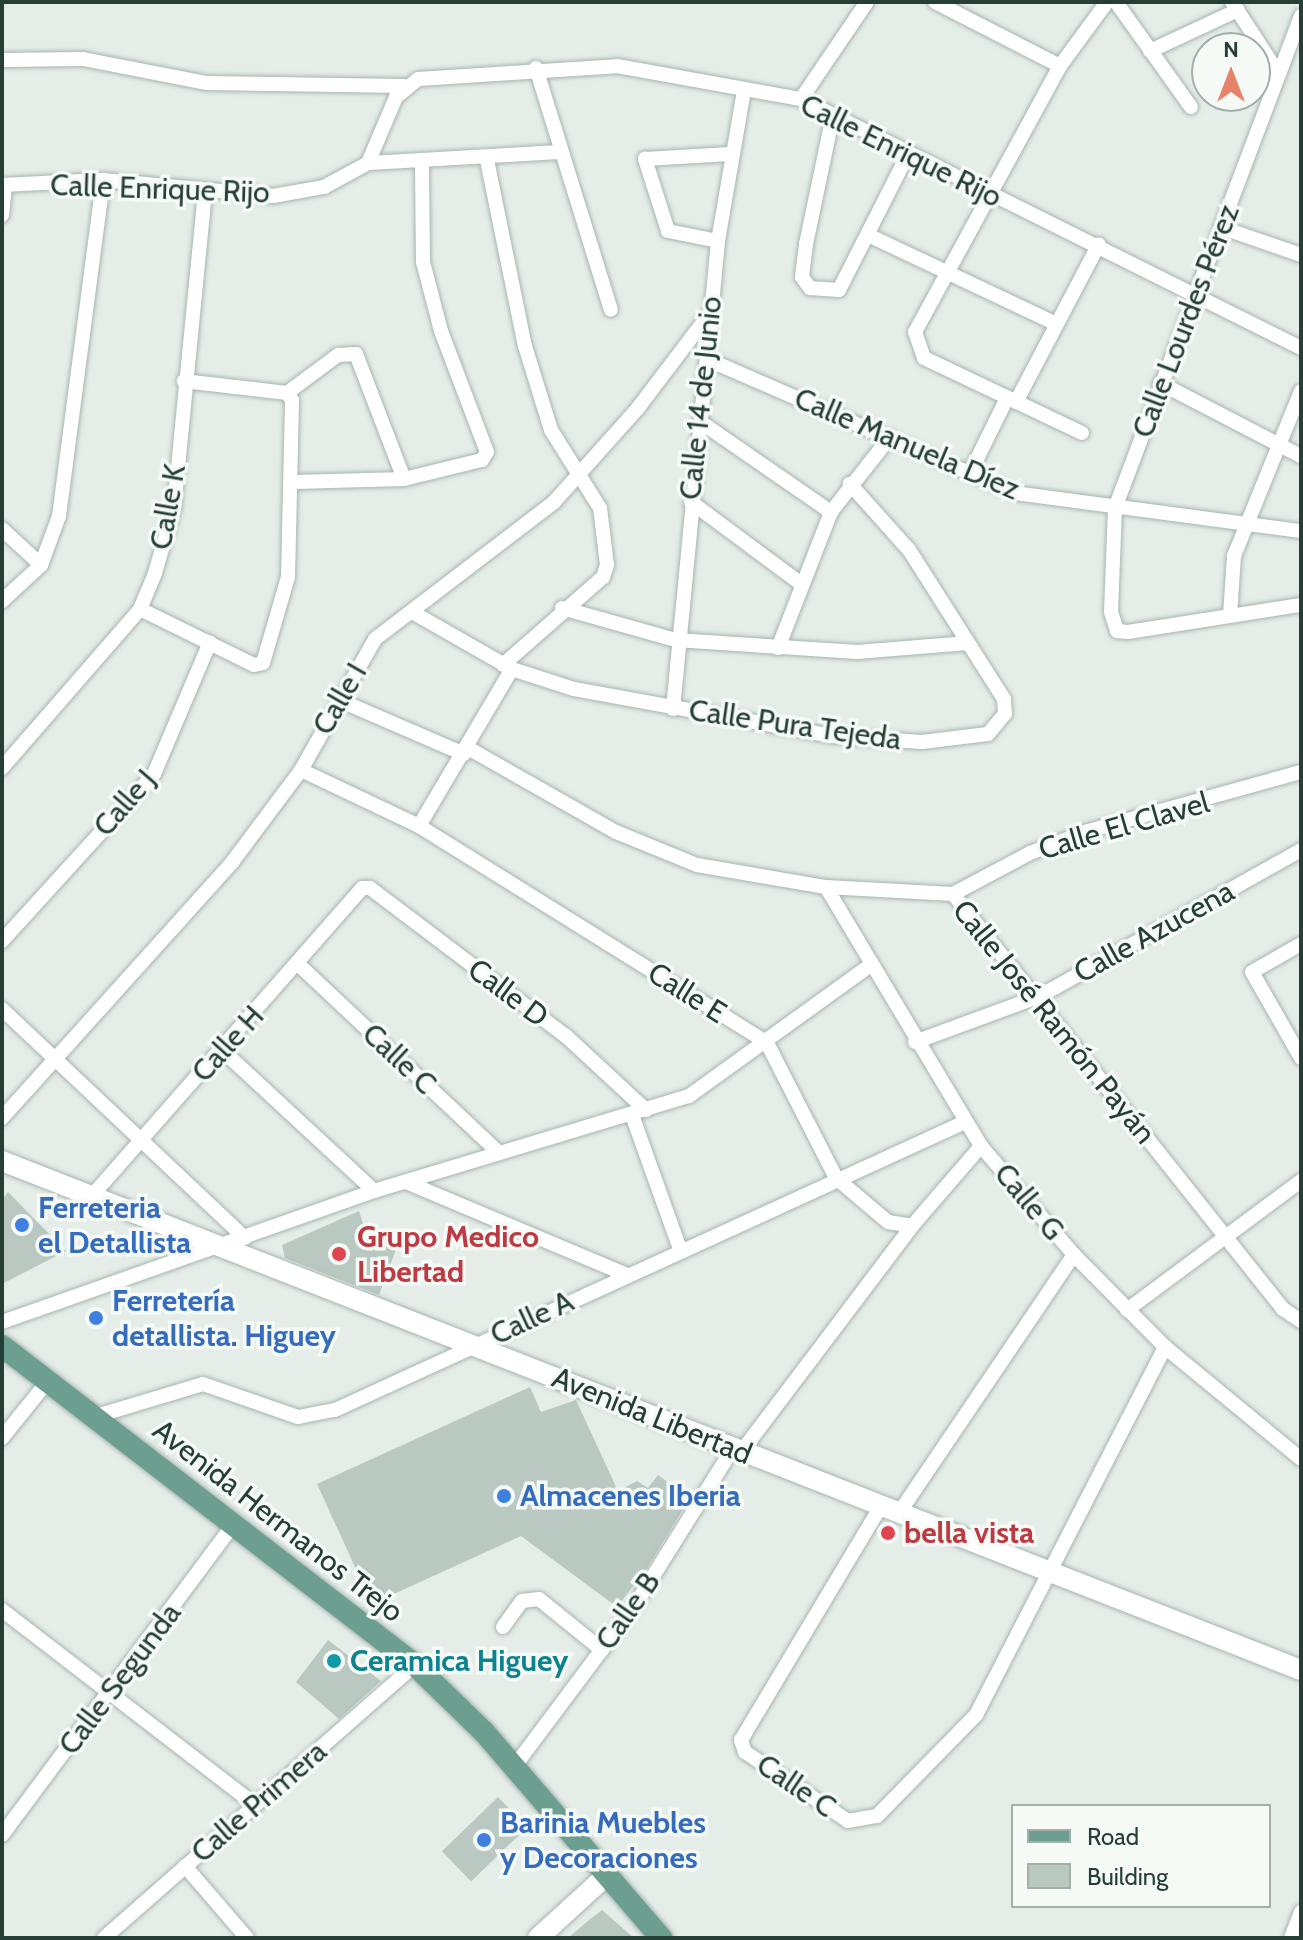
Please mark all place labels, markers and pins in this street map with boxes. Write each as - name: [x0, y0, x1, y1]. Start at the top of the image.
- place label: Ferreteria el Detallista: [38, 1190, 191, 1260]
- marker: Ferreteria el Detallista: [13, 1216, 31, 1234]
- place label: Grupo Medico Libertad: [357, 1219, 539, 1290]
- marker: Grupo Medico Libertad: [328, 1243, 350, 1265]
- place label: Ferretería detallista. Higuey: [112, 1283, 336, 1354]
- marker: Ferretería detallista. Higuey: [87, 1309, 105, 1327]
- place label: Almacenes Iberia: [520, 1478, 741, 1514]
- marker: Almacenes Iberia: [495, 1487, 513, 1505]
- place label: bella vista: [904, 1515, 1034, 1551]
- marker: bella vista: [879, 1524, 897, 1542]
- place label: Ceramica Higuey: [350, 1643, 568, 1679]
- marker: Ceramica Higuey: [325, 1652, 343, 1670]
- place label: Barinia Muebles y Decoraciones: [500, 1805, 706, 1876]
- marker: Barinia Muebles y Decoraciones: [475, 1831, 493, 1849]

